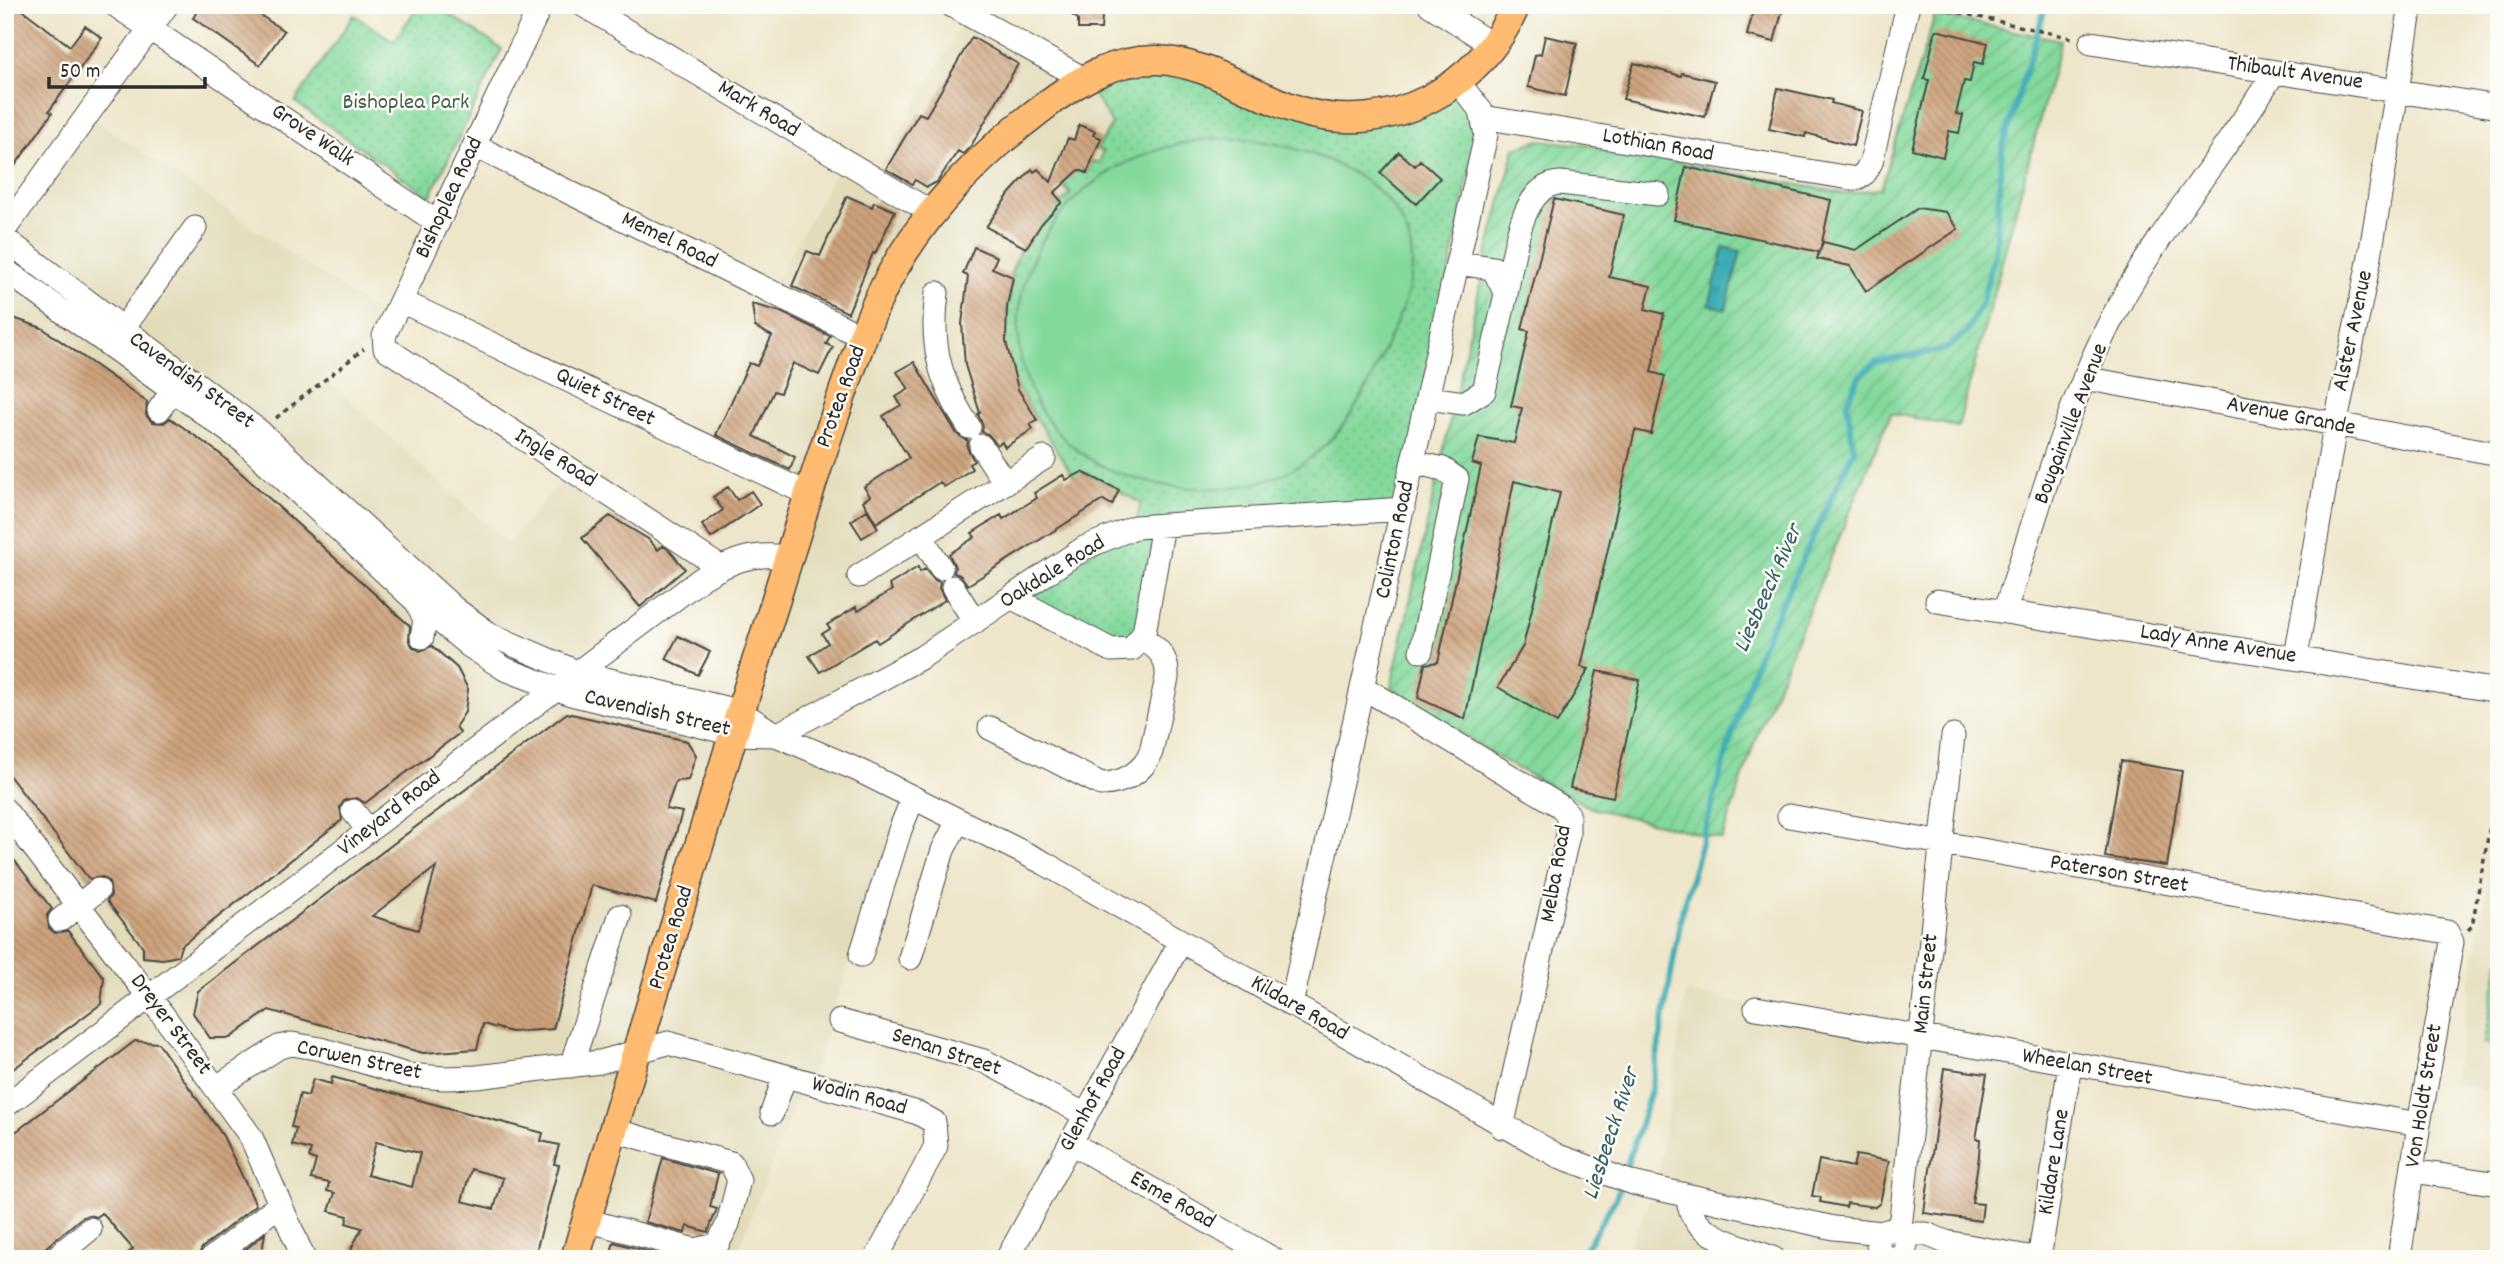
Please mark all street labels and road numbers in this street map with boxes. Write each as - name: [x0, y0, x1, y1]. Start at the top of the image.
- street label: Thibault Avenue: [2225, 48, 2365, 100]
- street label: Mark Road: [711, 73, 805, 147]
- street label: Grove Walk: [264, 96, 360, 176]
- street label: Lothian Road: [1600, 120, 1716, 172]
- street label: Bishoplea Road: [407, 132, 493, 264]
- street label: Memel Road: [615, 204, 723, 278]
- street label: Alster Avenue: [2325, 267, 2383, 395]
- street label: Cavendish Street: [121, 324, 261, 438]
- street label: Bougainville Avenue: [2026, 339, 2118, 509]
- street label: Protea Road: [808, 341, 876, 453]
- street label: Quiet Street: [550, 360, 660, 436]
- street label: Avenue Grande: [2224, 388, 2358, 446]
- street label: Ingle Road: [507, 421, 603, 497]
- street label: Colinton Road: [1367, 478, 1425, 602]
- street label: Oakdale Road: [994, 528, 1112, 618]
- street label: Lady Anne Avenue: [2138, 616, 2298, 674]
- street label: Cavendish Street: [581, 681, 733, 747]
- street label: Vineyard Road: [331, 763, 449, 865]
- street label: Melba Road: [1532, 823, 1582, 925]
- street label: Paterson Street: [2047, 847, 2191, 903]
- street label: Protea Road: [641, 882, 703, 994]
- street label: Main Street: [1905, 932, 1949, 1036]
- street label: Dreyer Street: [121, 967, 219, 1083]
- street label: Kildare Road: [1244, 968, 1354, 1050]
- street label: Senan Street: [887, 1020, 1005, 1086]
- street label: Von Holdt Street: [2397, 1022, 2453, 1170]
- street label: Corwen Street: [294, 1032, 424, 1090]
- street label: Wheelan Street: [2019, 1040, 2155, 1096]
- street label: Glenhof Road: [1052, 1042, 1136, 1158]
- street label: Wodin Road: [808, 1068, 910, 1126]
- street label: Kildare Lane: [2030, 1107, 2080, 1217]
- street label: Esme Road: [1123, 1163, 1221, 1239]

